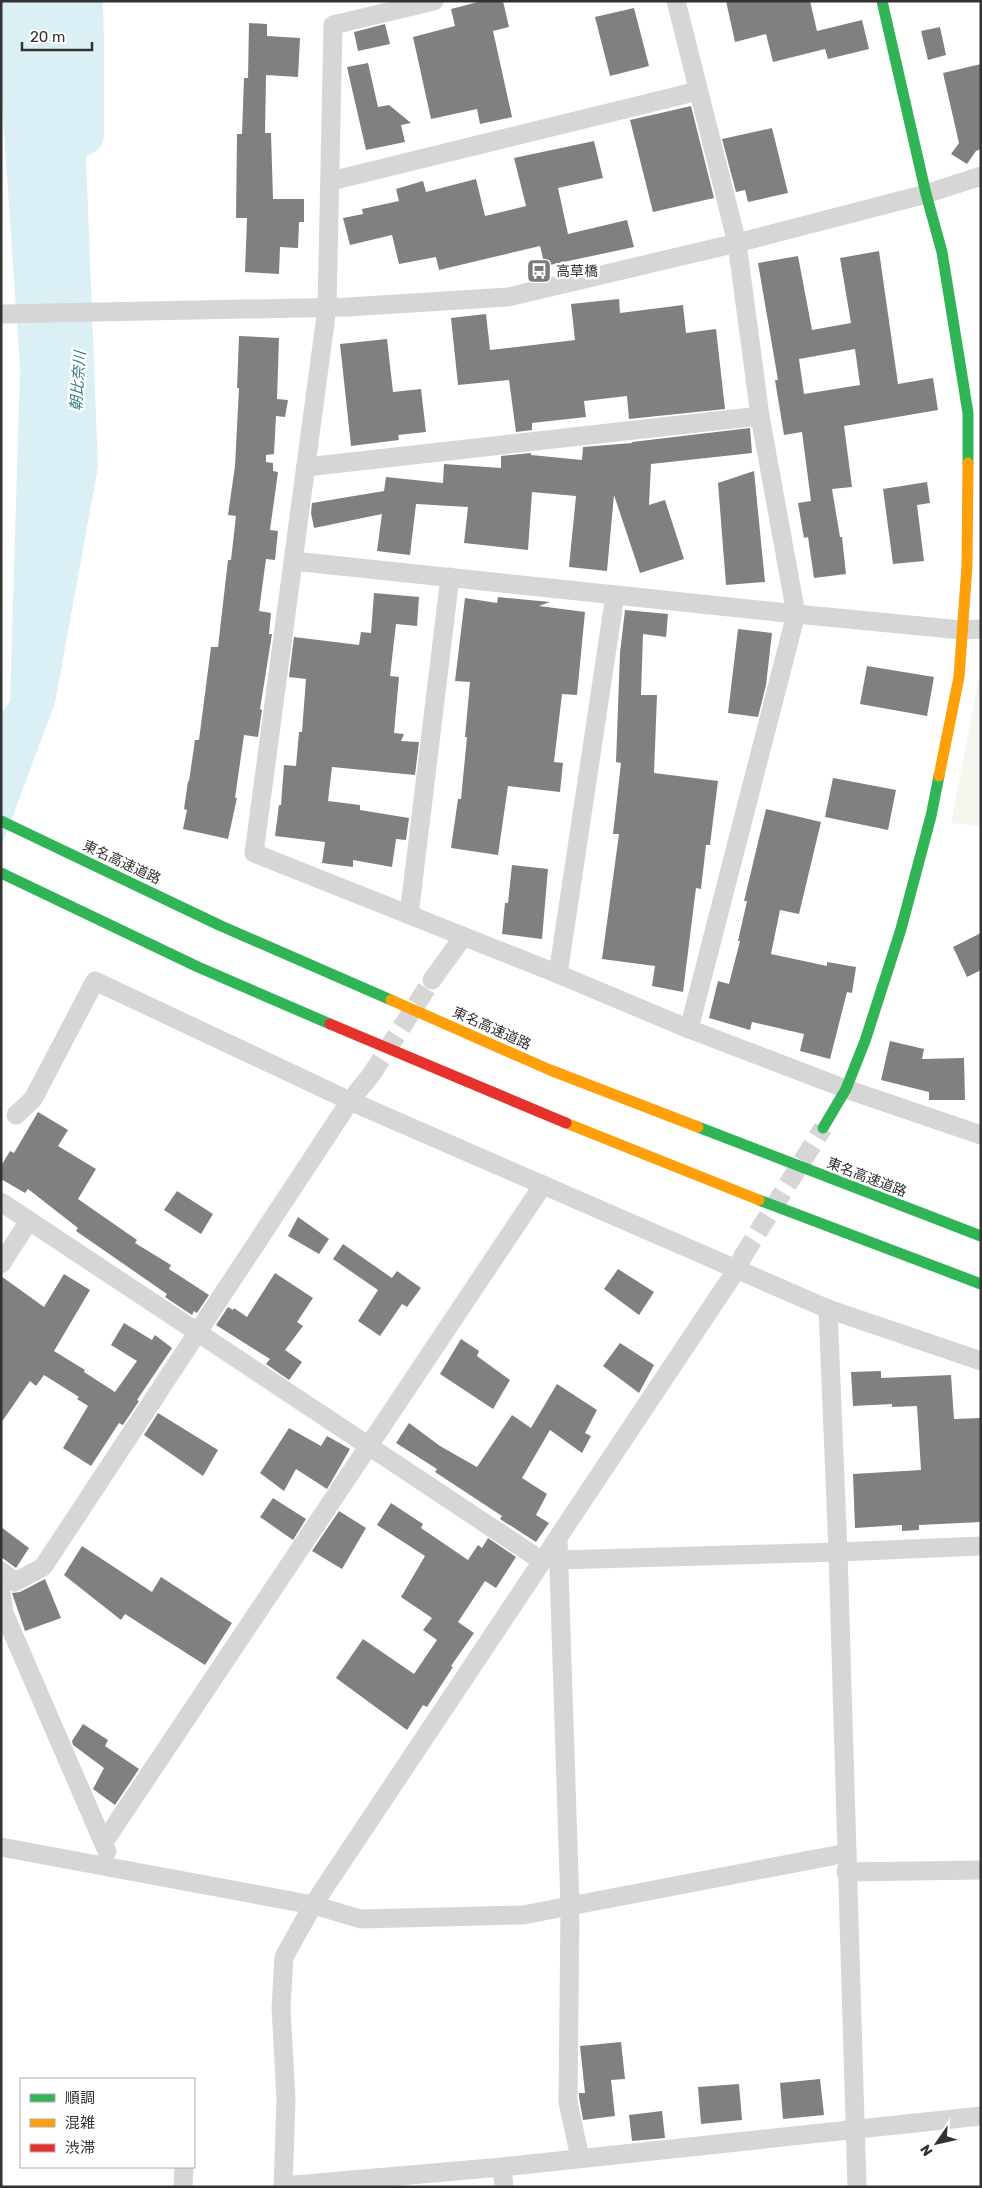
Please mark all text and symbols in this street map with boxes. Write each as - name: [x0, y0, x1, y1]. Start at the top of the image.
- scale bar: [22, 20, 92, 52]
- text: 20 m: [30, 28, 65, 46]
- bus stop icon: 高草橋: [526, 258, 552, 284]
- place label: 高草橋: [556, 263, 598, 280]
- water label: 朝比奈川: [67, 348, 89, 412]
- street label: 東名高速道路: [80, 837, 163, 888]
- street label: 東名高速道路: [450, 1004, 534, 1053]
- street label: 東名高速道路: [825, 1154, 909, 1200]
- legend: [20, 2078, 195, 2168]
- text: 順調: [65, 2089, 95, 2107]
- text: 混雑: [65, 2114, 95, 2132]
- north arrow: [912, 2118, 962, 2168]
- text: 渋滞: [65, 2139, 95, 2157]
- text: N: [917, 2141, 937, 2159]

